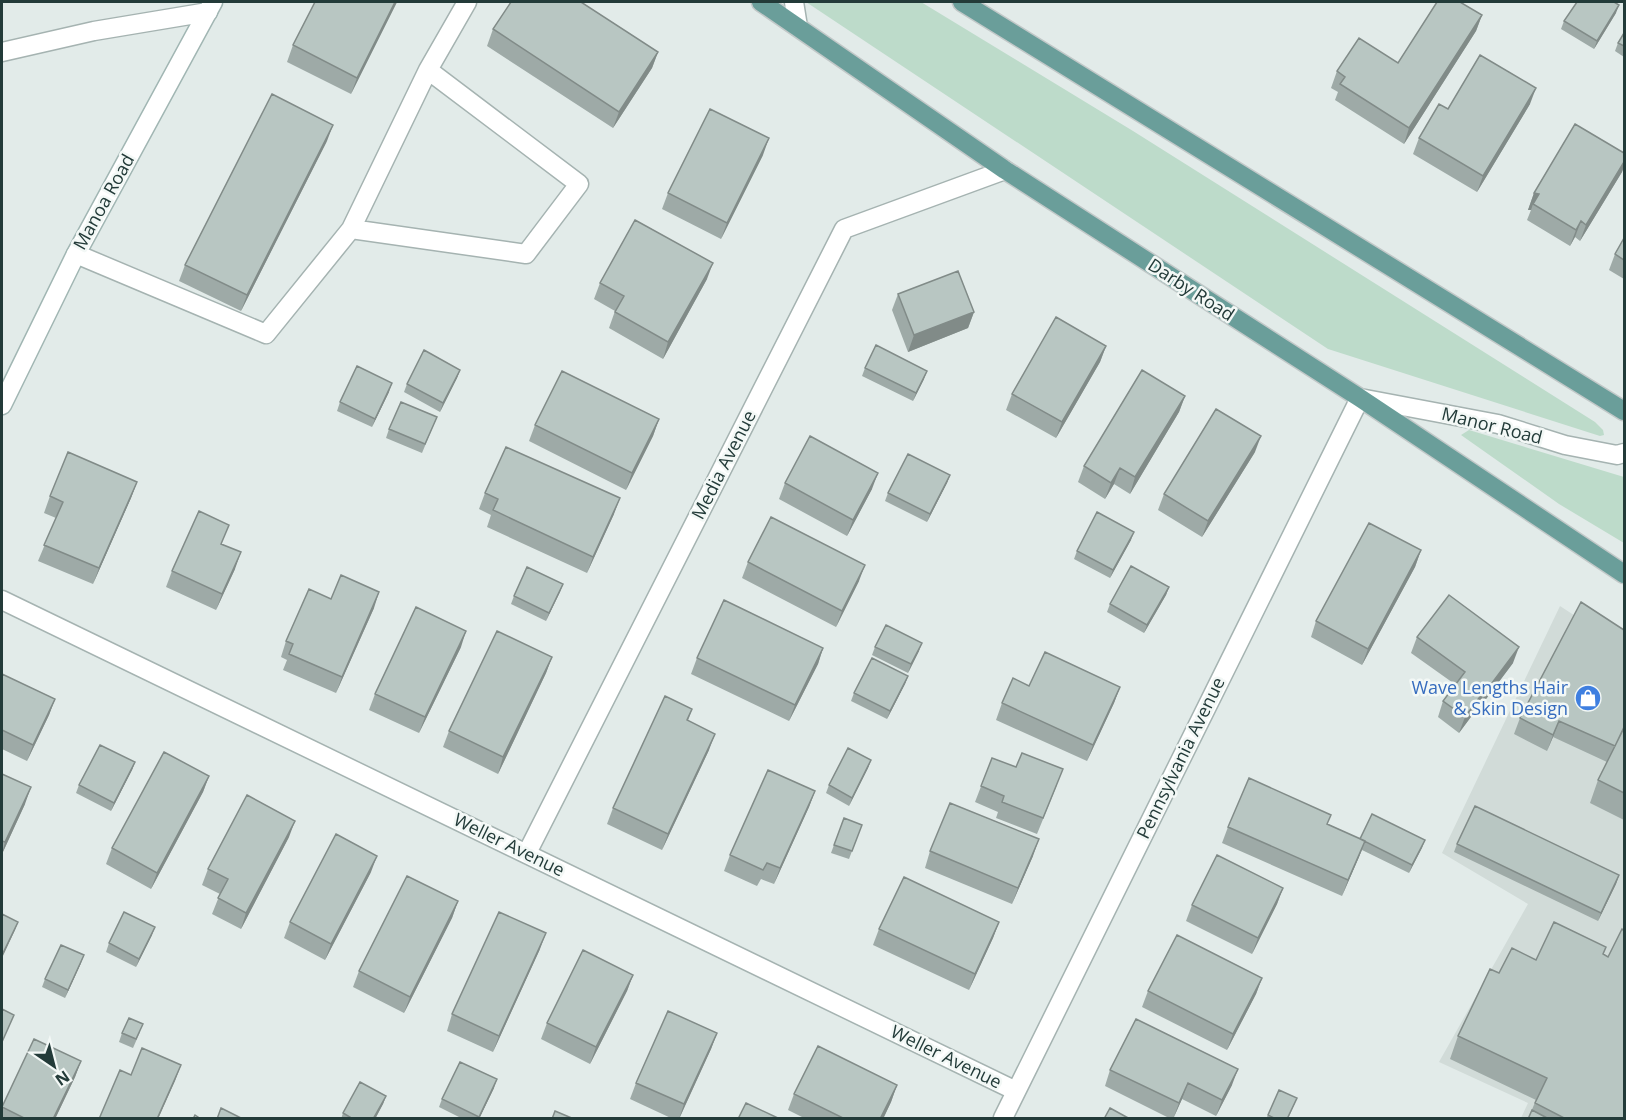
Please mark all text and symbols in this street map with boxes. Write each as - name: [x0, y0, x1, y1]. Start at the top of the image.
- street label: Manoa Road: [67, 149, 139, 254]
- street label: Darby Road: [1144, 252, 1239, 326]
- street label: Manor Road: [1439, 401, 1545, 449]
- street label: Media Avenue: [685, 406, 761, 523]
- street label: Pennsylvania Avenue: [1131, 673, 1230, 842]
- place label: Wave Lengths Hair & Skin Design: [1411, 675, 1569, 720]
- shop icon: Wave Lengths Hair & Skin Design: [1573, 683, 1603, 713]
- street label: Weller Avenue: [450, 807, 569, 881]
- street label: Weller Avenue: [887, 1019, 1006, 1093]
- north arrow: [24, 1036, 84, 1096]
- text: N: [51, 1066, 74, 1091]

